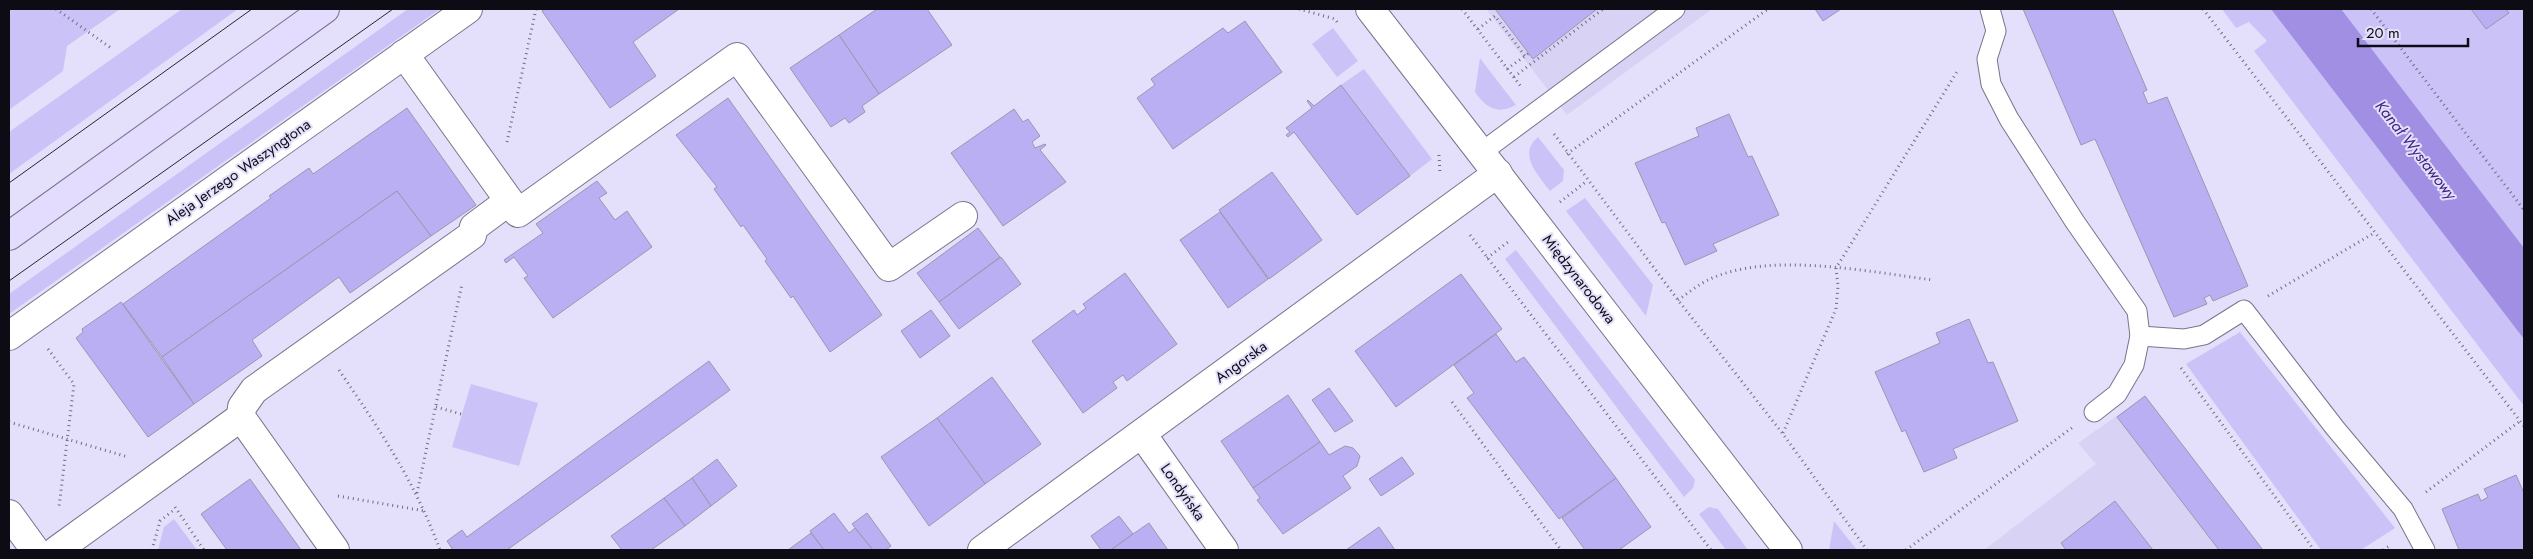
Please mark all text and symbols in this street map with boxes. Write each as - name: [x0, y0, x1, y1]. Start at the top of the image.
- scale bar: [2358, 15, 2468, 47]
- text: 20 m: [2366, 22, 2400, 44]
- water label: Kanał Wystawowy: [2370, 95, 2463, 205]
- street label: Aleja Jerzego Waszyngtona: [161, 113, 315, 231]
- street label: Międzynarodowa: [1537, 230, 1621, 328]
- street label: Angorska: [1210, 336, 1272, 388]
- street label: Londyńska: [1155, 459, 1211, 525]

